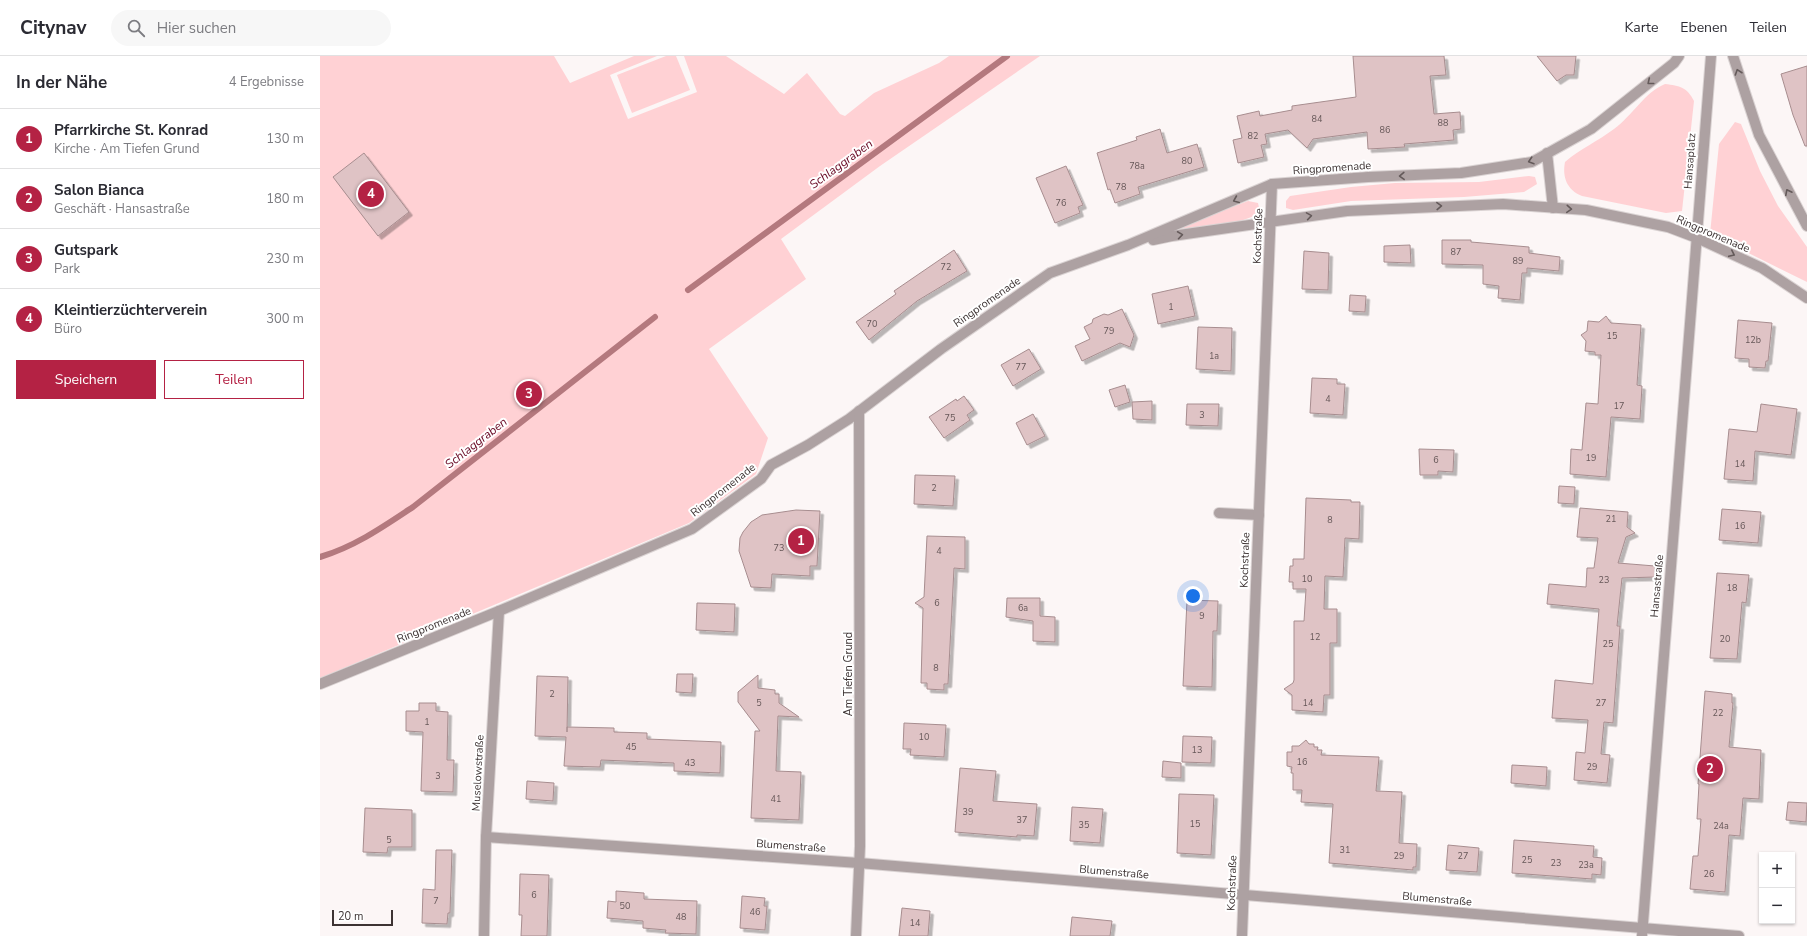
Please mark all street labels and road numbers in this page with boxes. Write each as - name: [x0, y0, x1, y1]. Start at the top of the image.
- street label: Hansaplatz: [1681, 133, 1699, 189]
- street label: Ringpromenade: [1292, 158, 1372, 178]
- street label: Kochstraße: [1250, 208, 1266, 264]
- street label: Ringpromenade: [1674, 212, 1752, 256]
- street label: Ringpromenade: [950, 273, 1024, 331]
- street label: Ringpromenade: [687, 460, 759, 520]
- street label: Kochstraße: [1237, 532, 1253, 588]
- street label: Hansastraße: [1647, 554, 1667, 618]
- street label: Ringpromenade: [395, 603, 473, 647]
- street label: Am Tiefen Grund: [841, 632, 856, 716]
- street label: Muselowstraße: [469, 734, 487, 812]
- street label: Blumenstraße: [756, 836, 826, 856]
- street label: Kochstraße: [1224, 855, 1240, 911]
- street label: Blumenstraße: [1079, 861, 1150, 883]
- street label: Blumenstraße: [1402, 888, 1473, 910]

